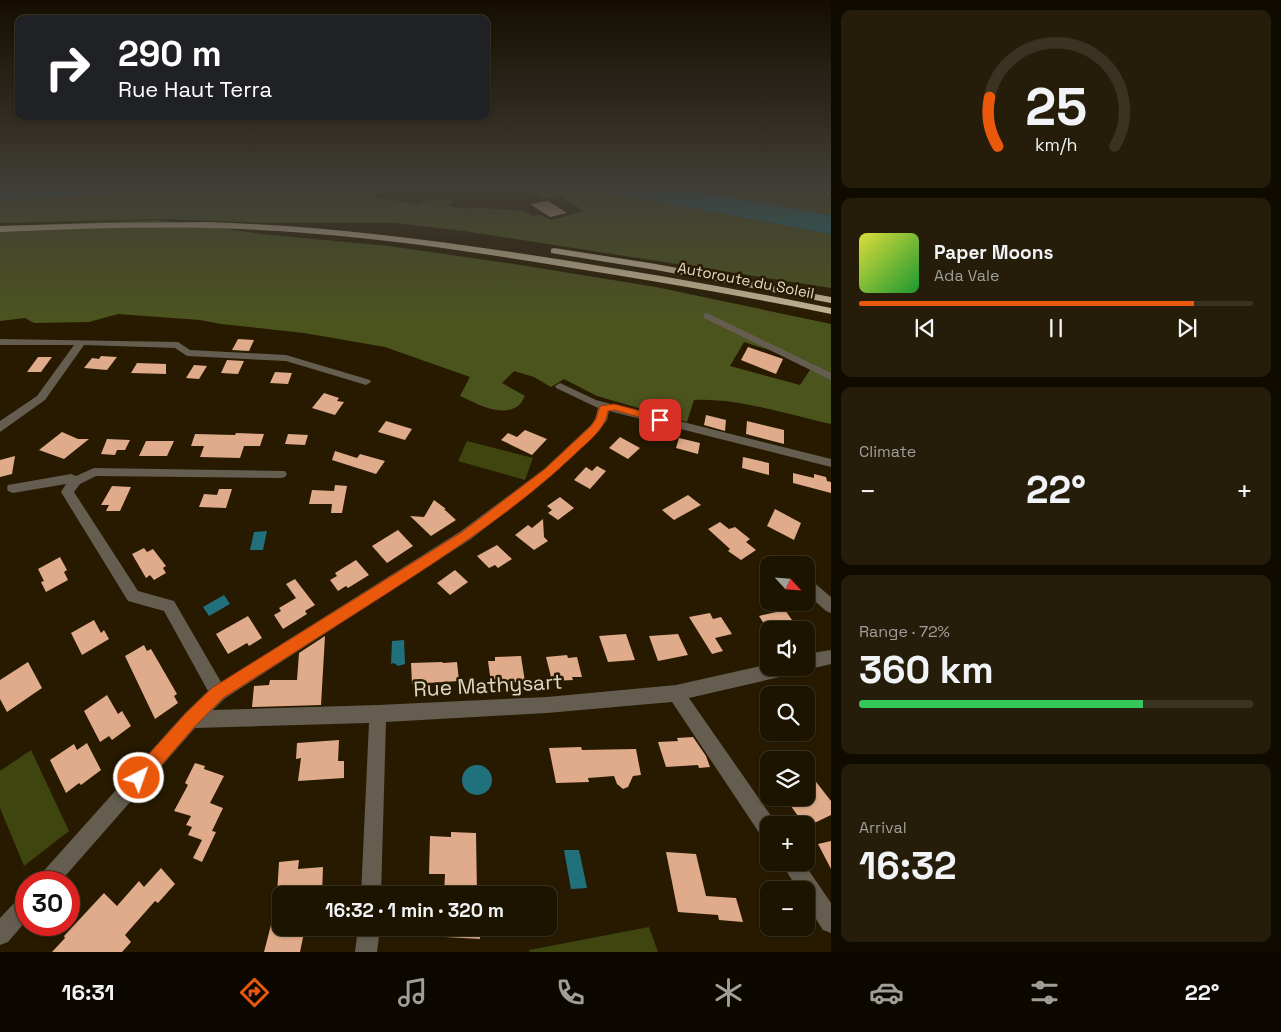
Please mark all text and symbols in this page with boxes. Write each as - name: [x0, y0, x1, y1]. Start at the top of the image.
- text: 290 m: [118, 32, 222, 76]
- icon: right: [35, 35, 100, 100]
- text: 25: [1025, 74, 1087, 140]
- text: Rue Haut Terra: [118, 75, 272, 103]
- text: km/h: [1035, 133, 1077, 156]
- text: Paper Moons: [934, 240, 1053, 265]
- street label: Autoroute du Soleil: [676, 257, 816, 303]
- text: Ada Vale: [934, 265, 999, 286]
- icon: previous: [911, 314, 939, 342]
- icon: pause: [1042, 314, 1070, 342]
- icon: next: [1173, 314, 1201, 342]
- pin: [639, 399, 681, 441]
- icon: arrive: [646, 406, 674, 434]
- text: Climate: [859, 441, 916, 462]
- text: 22°: [1026, 466, 1086, 514]
- text: −: [859, 473, 876, 509]
- text: +: [1236, 473, 1253, 509]
- north arrow: [760, 556, 815, 611]
- map controls: [760, 556, 815, 936]
- button: sound: [760, 621, 815, 676]
- text: Range · 72%: [859, 621, 950, 642]
- text: 360 km: [859, 646, 994, 694]
- street label: Rue Mathysart: [413, 668, 563, 702]
- button: search: [760, 686, 815, 741]
- position arrow: [112, 751, 164, 803]
- button: layers: [760, 751, 815, 806]
- button: +: [760, 816, 815, 871]
- text: Arrival: [859, 817, 907, 838]
- text: 16:32: [859, 842, 957, 890]
- speed limit sign: 30: [15, 871, 80, 936]
- button: −: [760, 881, 815, 936]
- text: 16:32 · 1 min · 320 m: [325, 898, 504, 923]
- icon: directions: [237, 975, 272, 1010]
- icon: music: [395, 975, 430, 1010]
- icon: phone: [553, 975, 588, 1010]
- icon: climate: [711, 975, 746, 1010]
- icon: car: [869, 975, 904, 1010]
- icon: filters: [1027, 975, 1062, 1010]
- text: 16:31: [61, 978, 114, 1006]
- text: 22°: [1185, 978, 1220, 1006]

